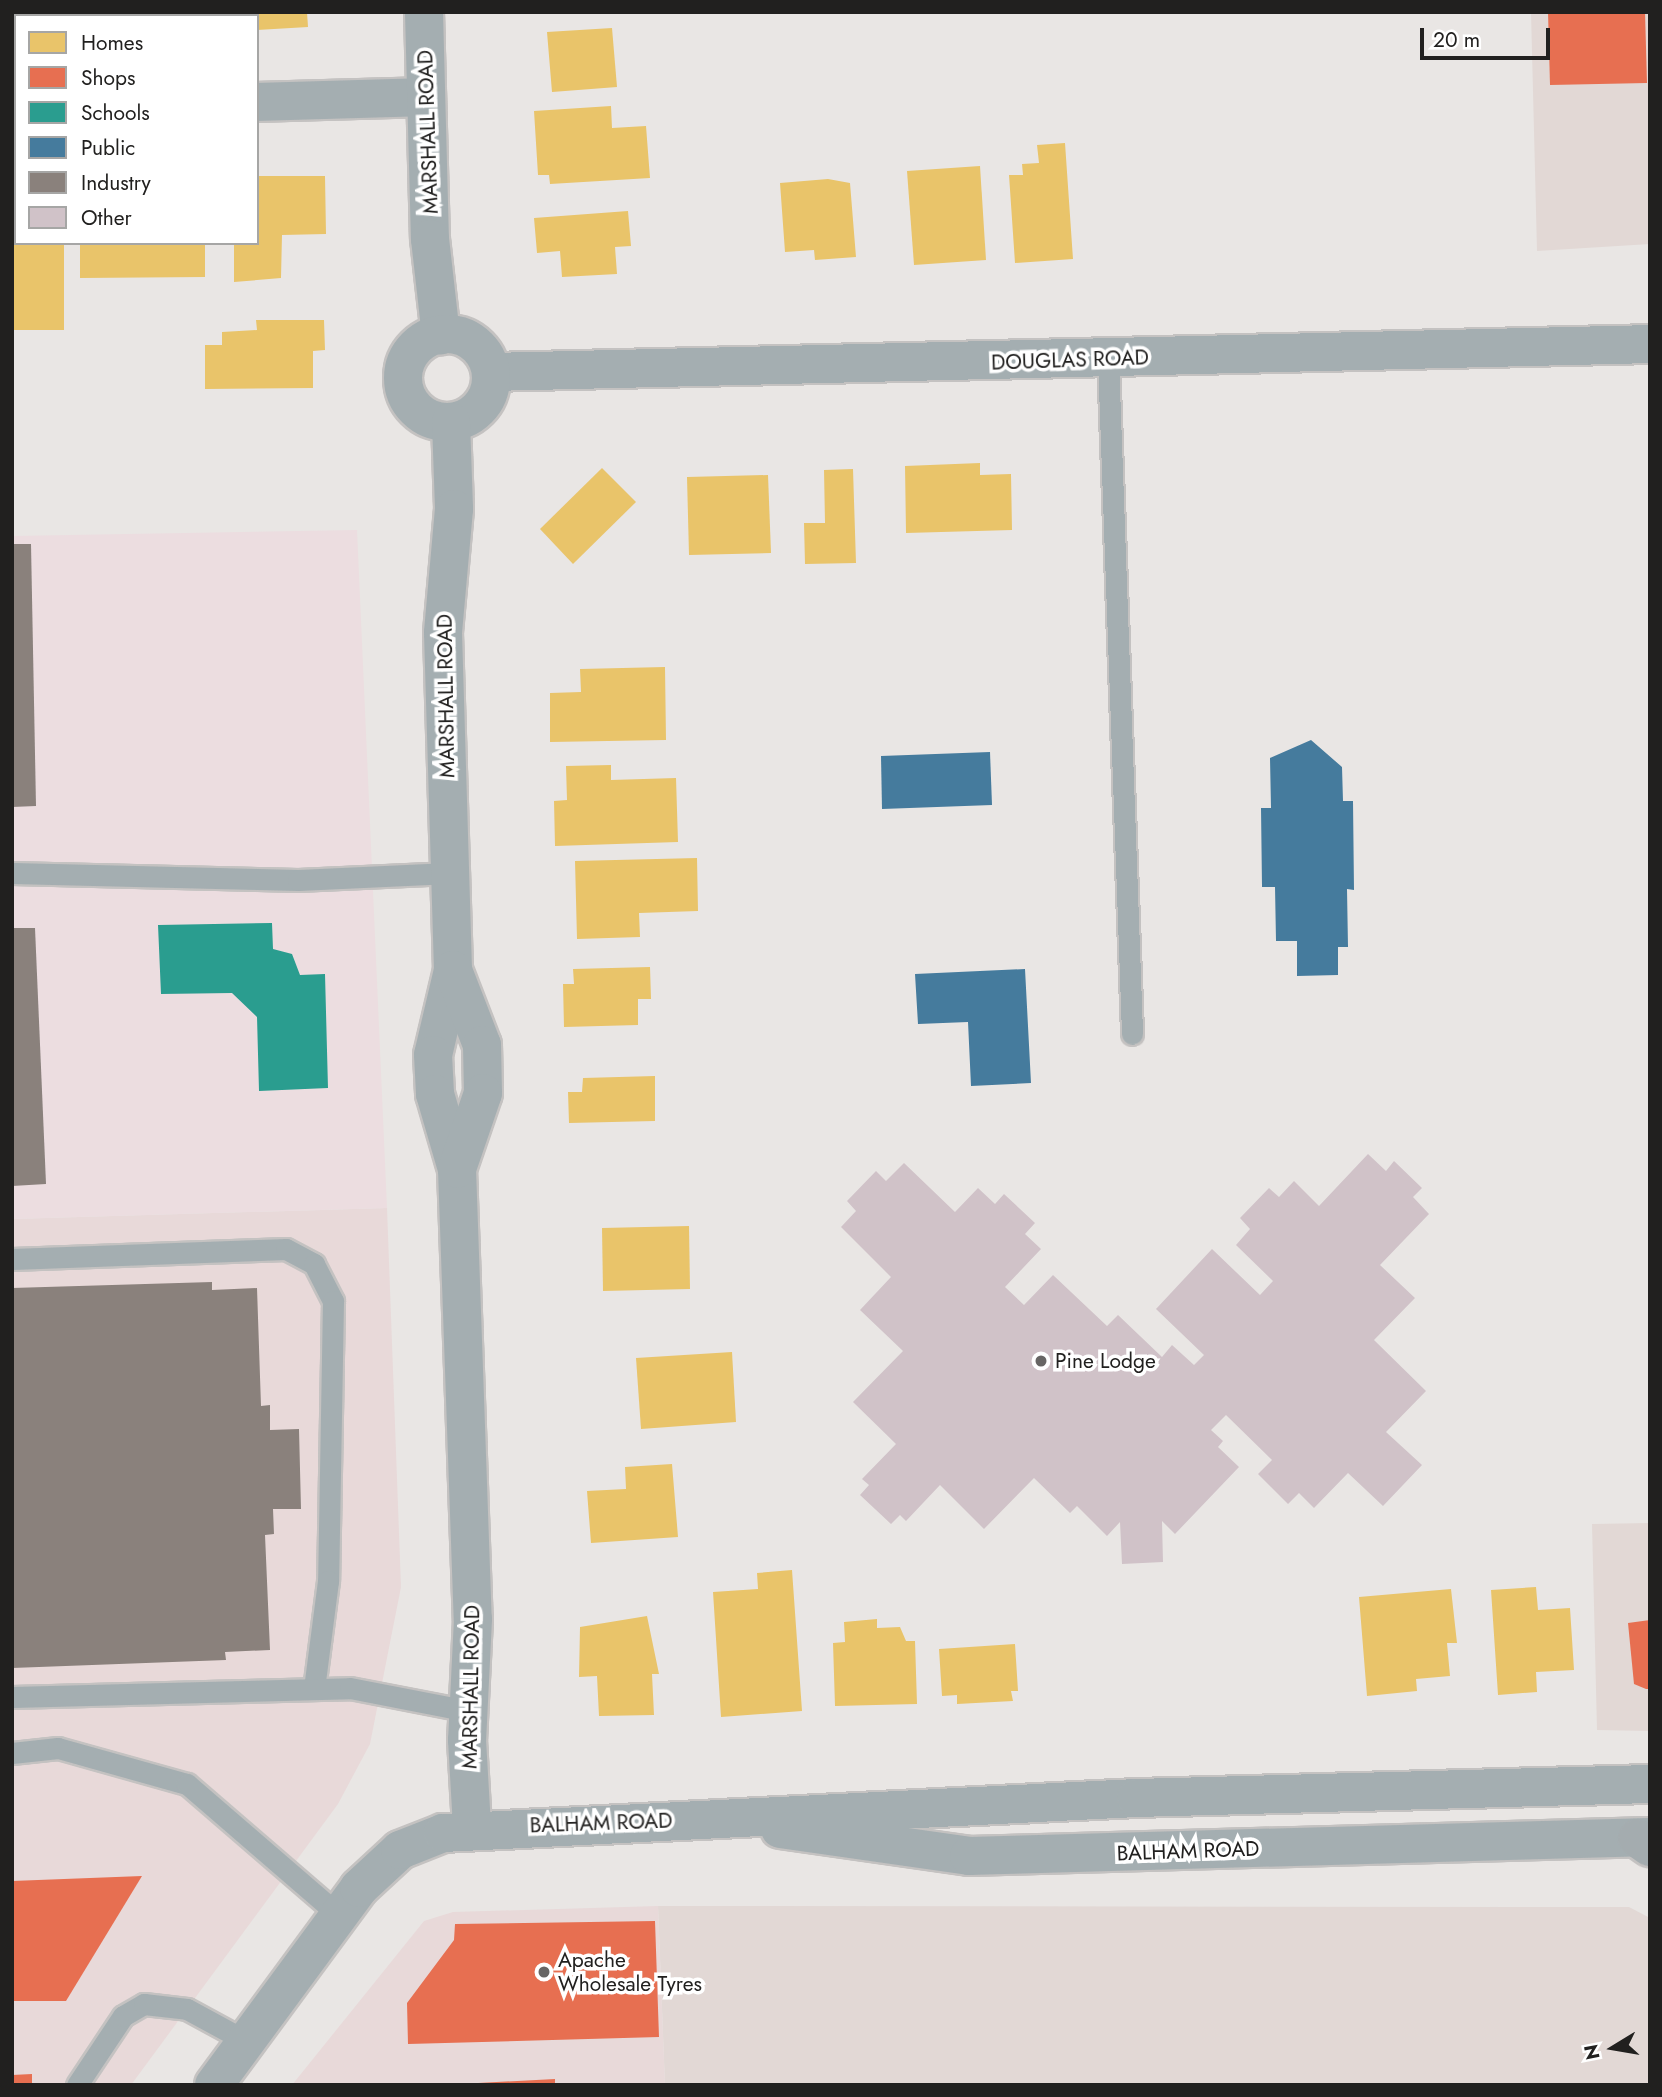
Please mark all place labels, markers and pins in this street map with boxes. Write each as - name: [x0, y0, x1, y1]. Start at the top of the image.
- place label: Pine Lodge: [1055, 1348, 1156, 1374]
- marker: Pine Lodge: [1033, 1353, 1049, 1369]
- place label: Apache Wholesale Tyres: [558, 1947, 702, 1997]
- marker: Apache Wholesale Tyres: [536, 1964, 552, 1980]

